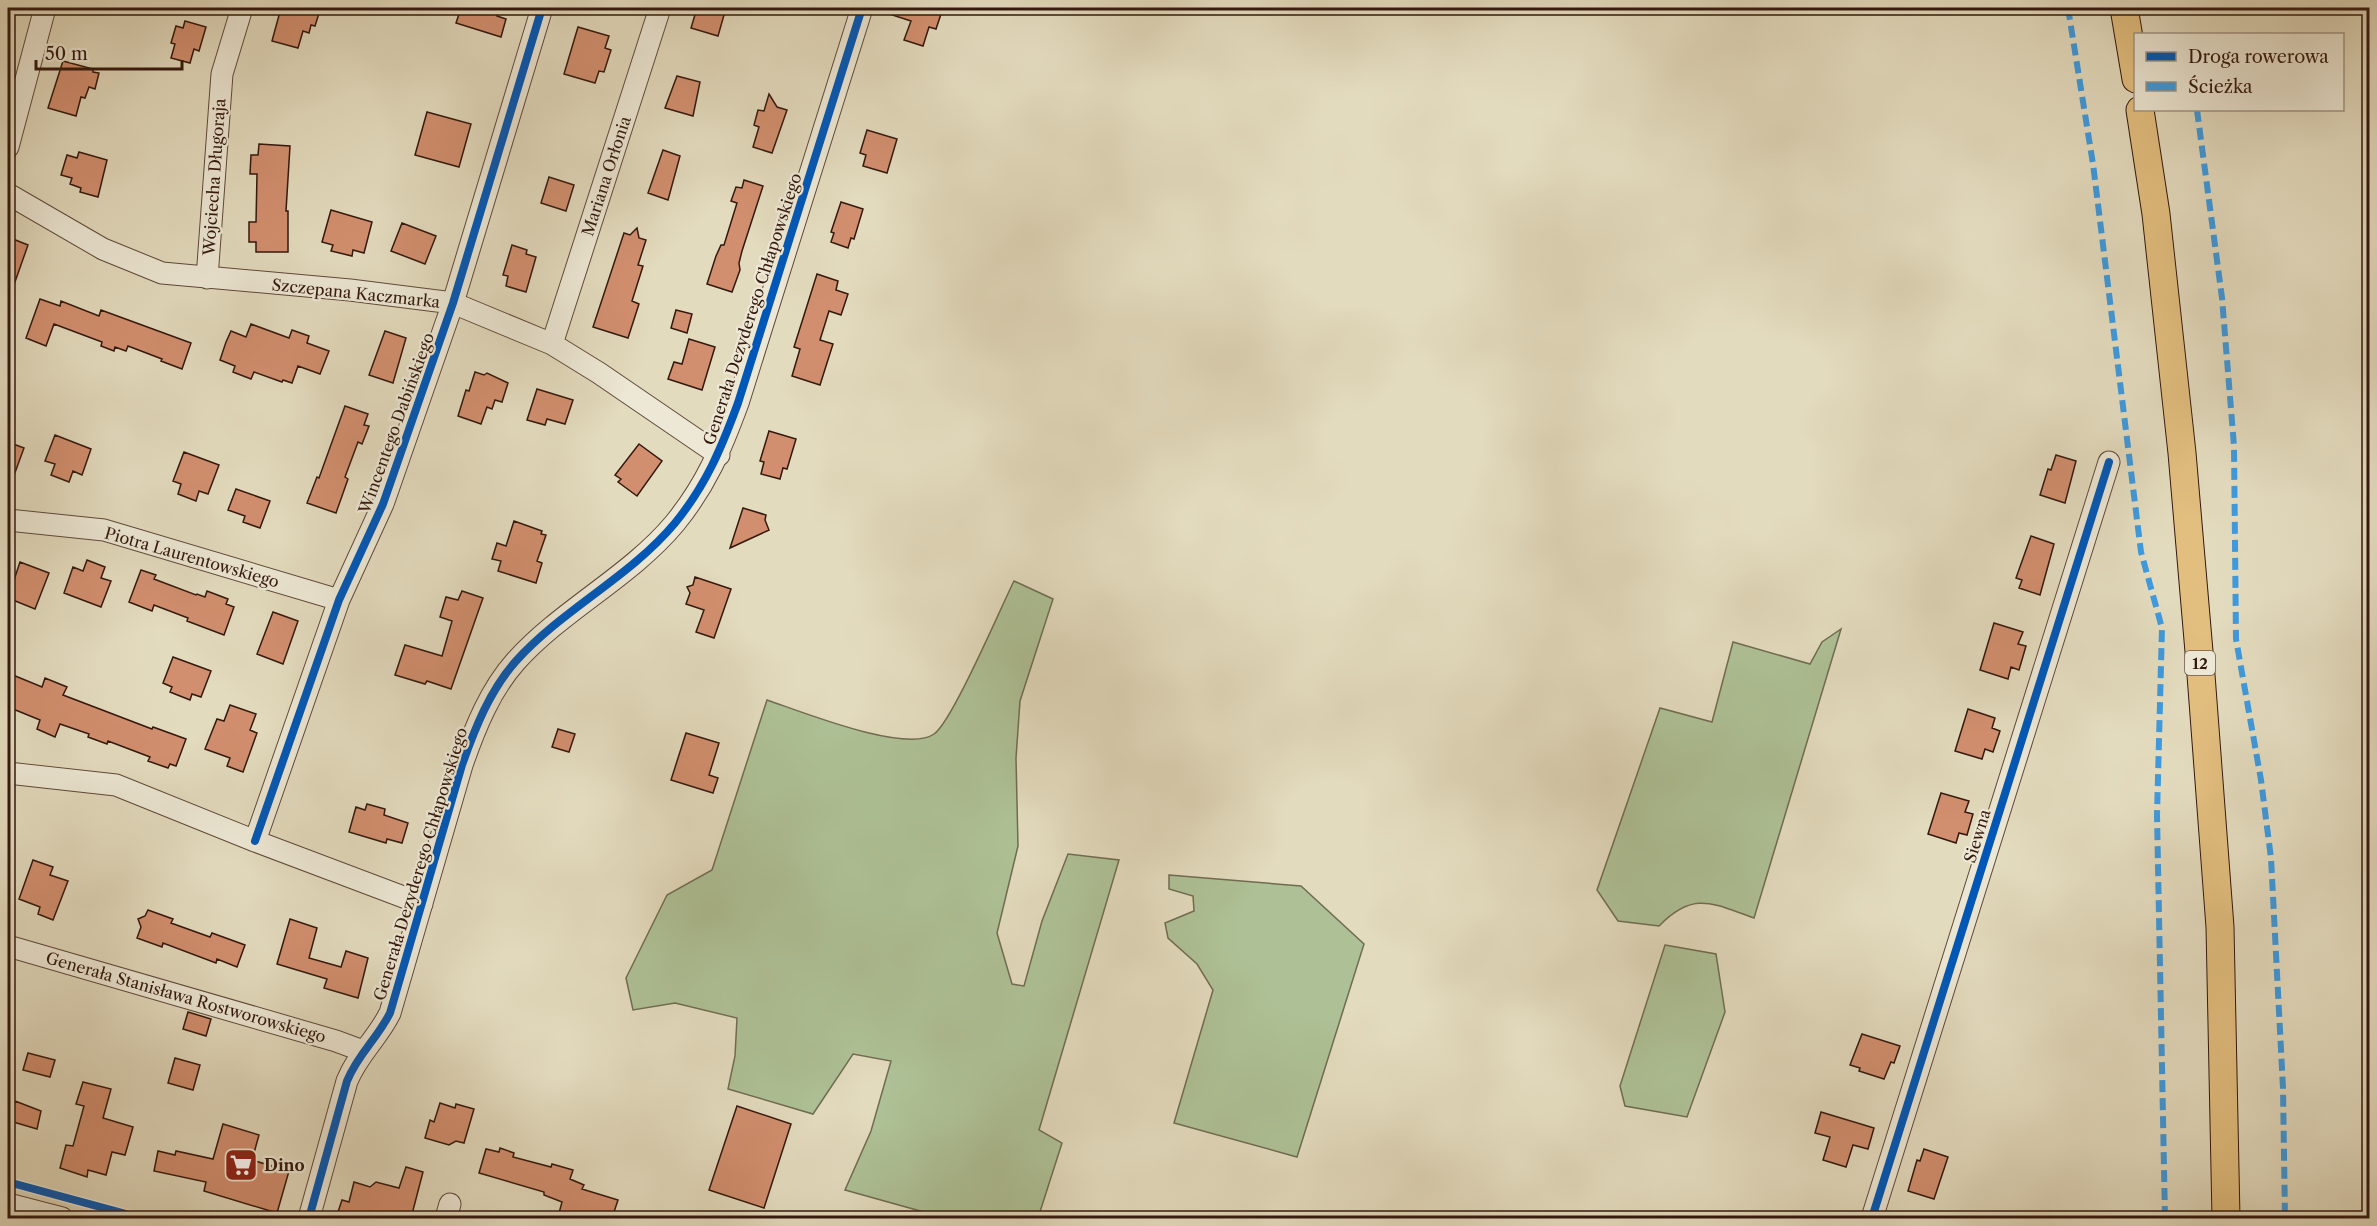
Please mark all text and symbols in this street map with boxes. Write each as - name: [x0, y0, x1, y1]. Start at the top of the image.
- scale bar: [36, 33, 182, 71]
- legend: [2134, 33, 2344, 111]
- text: 50 m: [45, 43, 88, 65]
- text: Droga rowerowa: [2188, 46, 2329, 68]
- text: Ścieżka: [2188, 75, 2253, 98]
- street label: Wojciecha Długoraja: [198, 97, 230, 257]
- street label: Mariana Orłonia: [577, 113, 635, 239]
- street label: Generała Dezyderego Chłapowskiego: [699, 170, 806, 447]
- street label: Szczepana Kaczmarka: [271, 274, 442, 312]
- street label: Wincentego Dabińskiego: [354, 330, 438, 517]
- street label: Piotra Laurentowskiego: [102, 523, 282, 592]
- road number: 12: [2185, 651, 2215, 675]
- street label: Generała Dezyderego Chłapowskiego: [369, 725, 471, 1003]
- street label: Siewna: [1959, 806, 1995, 865]
- street label: Generała Stanisława Rostworowskiego: [44, 947, 329, 1047]
- supermarket icon: Dino: [223, 1147, 259, 1183]
- place label: Dino: [264, 1155, 305, 1175]

